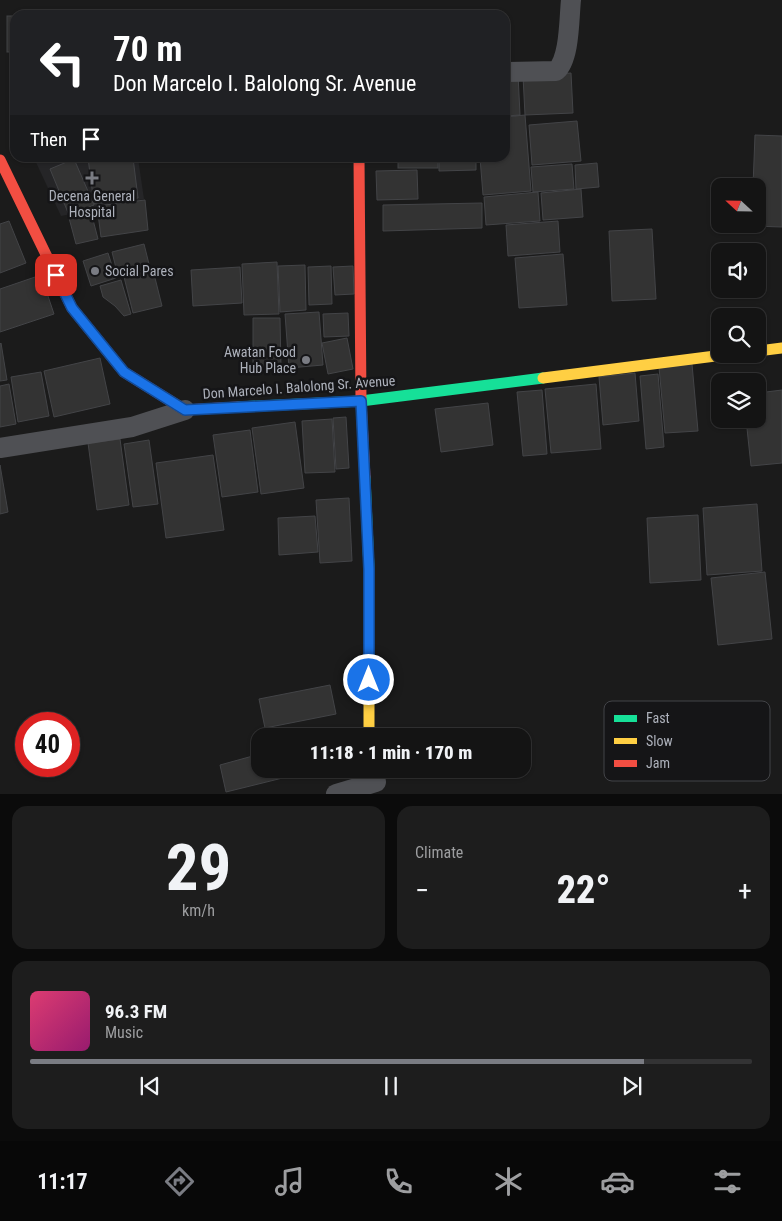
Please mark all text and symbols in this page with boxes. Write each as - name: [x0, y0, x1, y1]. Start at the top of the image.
- text: 70 m: [113, 29, 182, 70]
- icon: left: [30, 30, 95, 95]
- text: Don Marcelo I. Balolong Sr. Avenue: [113, 71, 416, 96]
- icon: arrive: [77, 125, 105, 153]
- text: Then: [30, 128, 67, 151]
- marker: Decena General Hospital: [85, 171, 99, 185]
- north arrow: [711, 178, 766, 232]
- map controls: [711, 178, 766, 428]
- place label: Decena General Hospital: [49, 188, 135, 220]
- button: sound: [711, 243, 766, 298]
- pin: [35, 254, 77, 296]
- icon: arrive: [42, 261, 70, 289]
- place label: Social Pares: [105, 263, 174, 279]
- marker: Social Pares: [89, 265, 101, 277]
- button: search: [711, 308, 766, 363]
- place label: Awatan Food Hub Place: [224, 344, 296, 376]
- marker: Awatan Food Hub Place: [300, 354, 312, 366]
- street label: Don Marcelo I. Balolong Sr. Avenue: [202, 372, 396, 402]
- button: layers: [711, 373, 766, 428]
- position arrow: [342, 653, 394, 705]
- legend: [604, 701, 770, 781]
- text: Fast: [646, 710, 670, 726]
- speed limit sign: 40: [15, 712, 80, 777]
- text: Slow: [646, 733, 673, 749]
- text: 11:18 · 1 min · 170 m: [310, 741, 472, 764]
- text: Jam: [646, 755, 670, 771]
- text: 29: [166, 830, 231, 906]
- text: Climate: [415, 843, 463, 862]
- text: 22°: [557, 868, 610, 912]
- text: −: [415, 874, 429, 907]
- text: +: [738, 874, 752, 907]
- text: km/h: [182, 901, 215, 920]
- text: 96.3 FM: [105, 1000, 167, 1023]
- text: Music: [105, 1023, 143, 1042]
- icon: previous: [136, 1072, 164, 1100]
- icon: pause: [377, 1072, 405, 1100]
- icon: next: [618, 1072, 646, 1100]
- icon: directions: [162, 1164, 197, 1199]
- icon: music: [272, 1164, 307, 1199]
- icon: phone: [381, 1164, 416, 1199]
- icon: climate: [491, 1164, 526, 1199]
- icon: car: [600, 1164, 635, 1199]
- icon: filters: [710, 1164, 745, 1199]
- text: 11:17: [37, 1169, 88, 1194]

